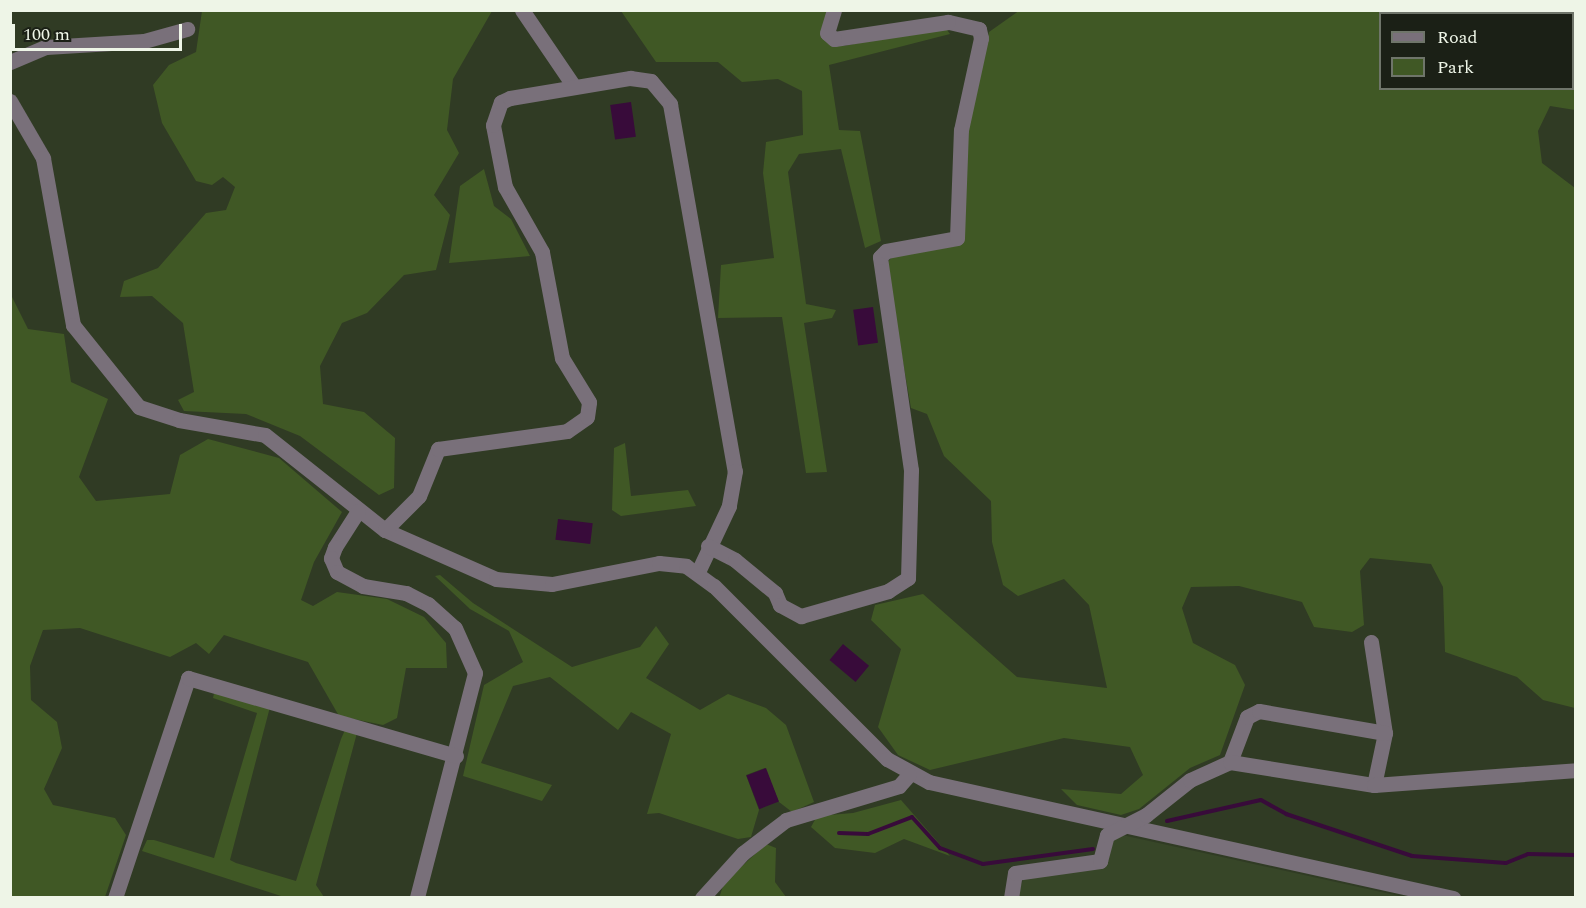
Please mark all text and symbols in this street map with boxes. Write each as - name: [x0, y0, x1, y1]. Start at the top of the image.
- scale bar: [15, 12, 184, 50]
- legend: [1379, 12, 1574, 90]
- text: 100 m: [23, 21, 70, 48]
- text: Road: [1437, 24, 1478, 51]
- text: Park: [1437, 54, 1474, 81]

